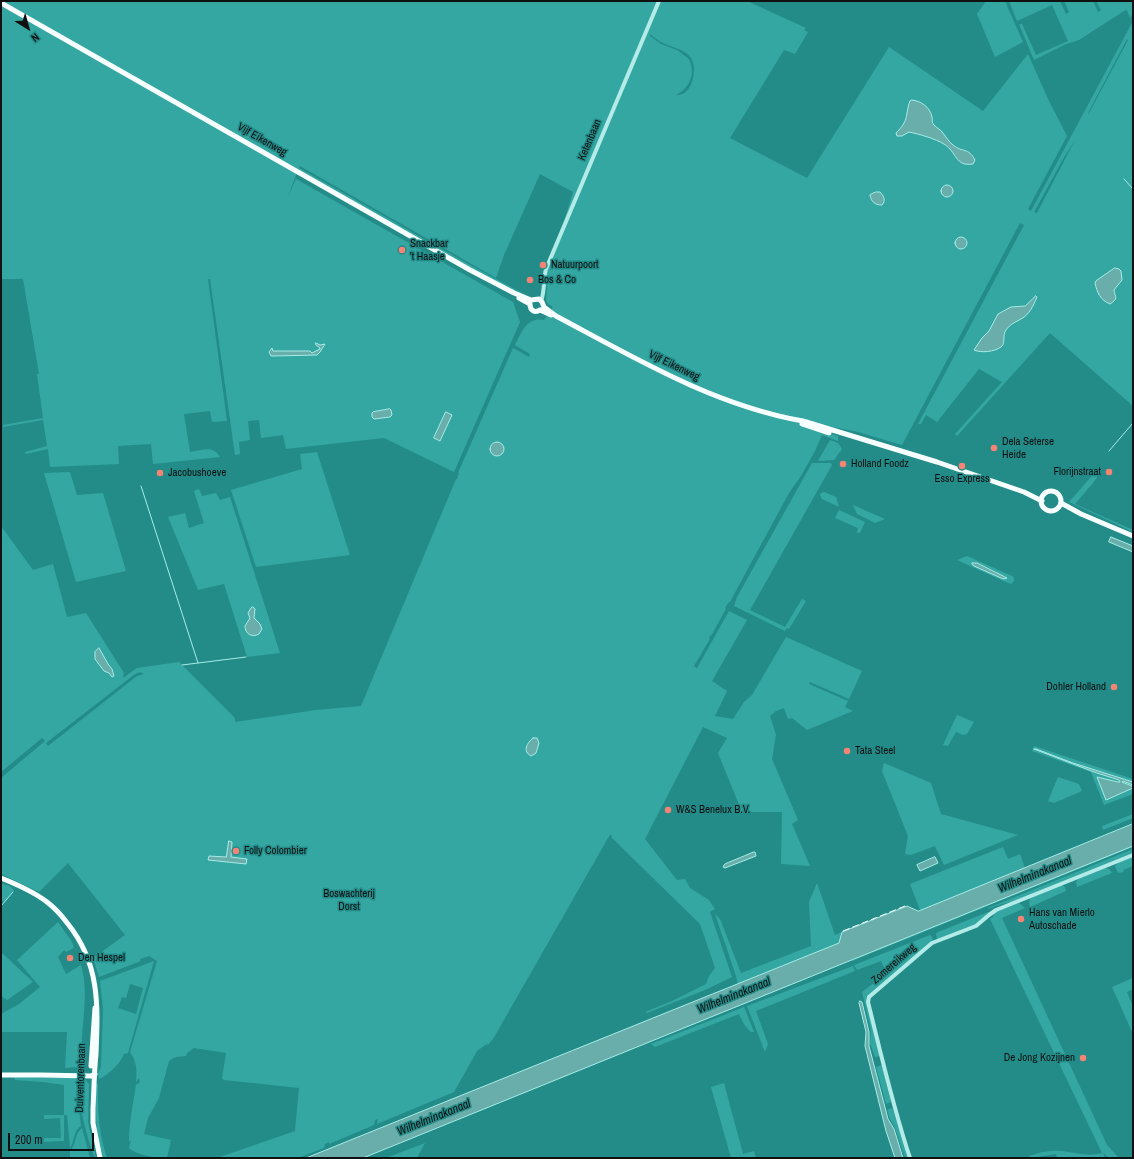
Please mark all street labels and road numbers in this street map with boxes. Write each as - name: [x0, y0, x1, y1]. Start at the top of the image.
- street label: Ketenbaan: [575, 117, 605, 163]
- street label: Vijf Eikenweg: [235, 121, 289, 159]
- street label: Vijf Eikenweg: [646, 348, 702, 384]
- street label: Zomereikweg: [869, 941, 919, 987]
- street label: Duiventorenbaan: [73, 1043, 89, 1113]

